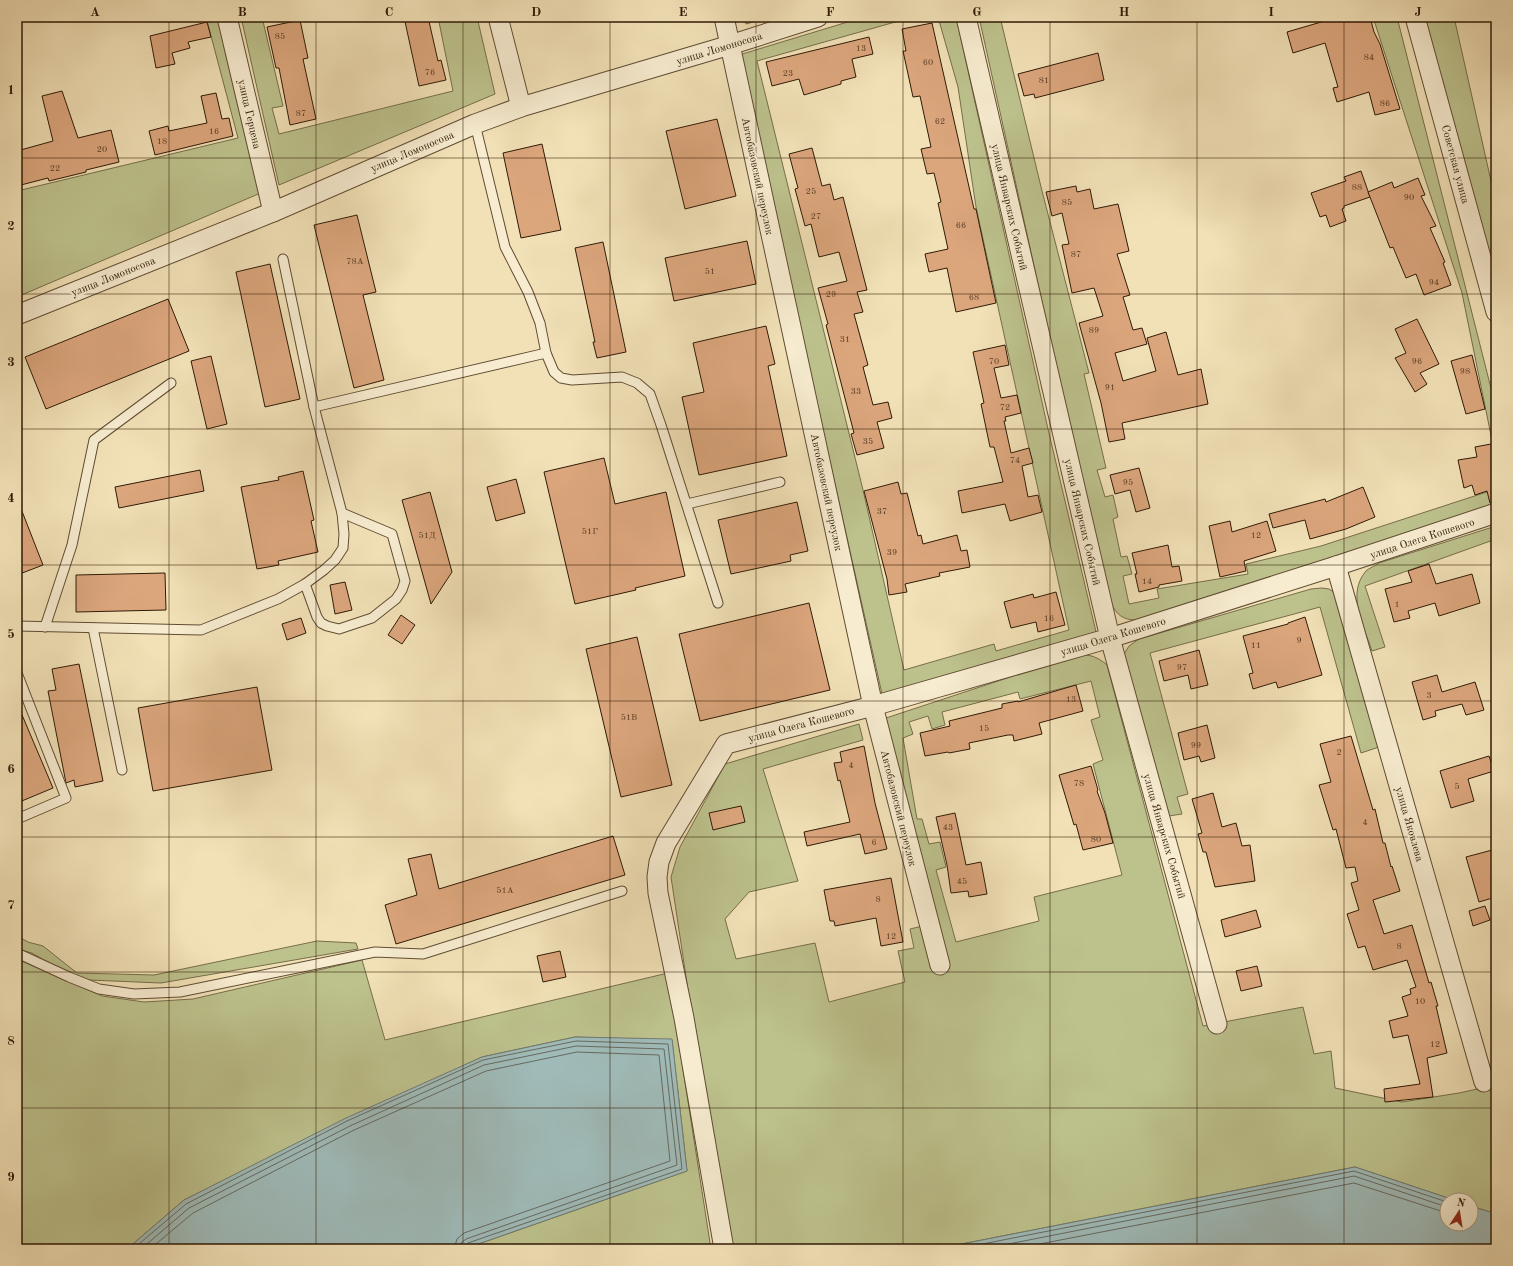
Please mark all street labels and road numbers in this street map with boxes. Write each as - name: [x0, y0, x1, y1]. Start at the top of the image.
- street label: улица Ломоносова: [675, 31, 764, 68]
- street label: улица Герцена: [235, 79, 262, 151]
- street label: Автобазовский переулок: [739, 117, 774, 236]
- street label: Советская улица: [1439, 124, 1470, 205]
- street label: улица Ломоносова: [369, 130, 456, 175]
- street label: улица Январских Событий: [989, 143, 1028, 272]
- street label: улица Ломоносова: [70, 255, 158, 299]
- street label: Автобазовский переулок: [808, 433, 843, 552]
- street label: улица Январских Событий: [1062, 458, 1101, 587]
- street label: улица Олега Кошевого: [1369, 517, 1476, 562]
- street label: улица Олега Кошевого: [1060, 616, 1167, 659]
- street label: улица Олега Кошевого: [747, 706, 856, 745]
- street label: Автобазовский переулок: [878, 749, 917, 868]
- street label: улица Январских Событий: [1140, 773, 1187, 900]
- street label: улица Яковлева: [1393, 786, 1425, 864]

